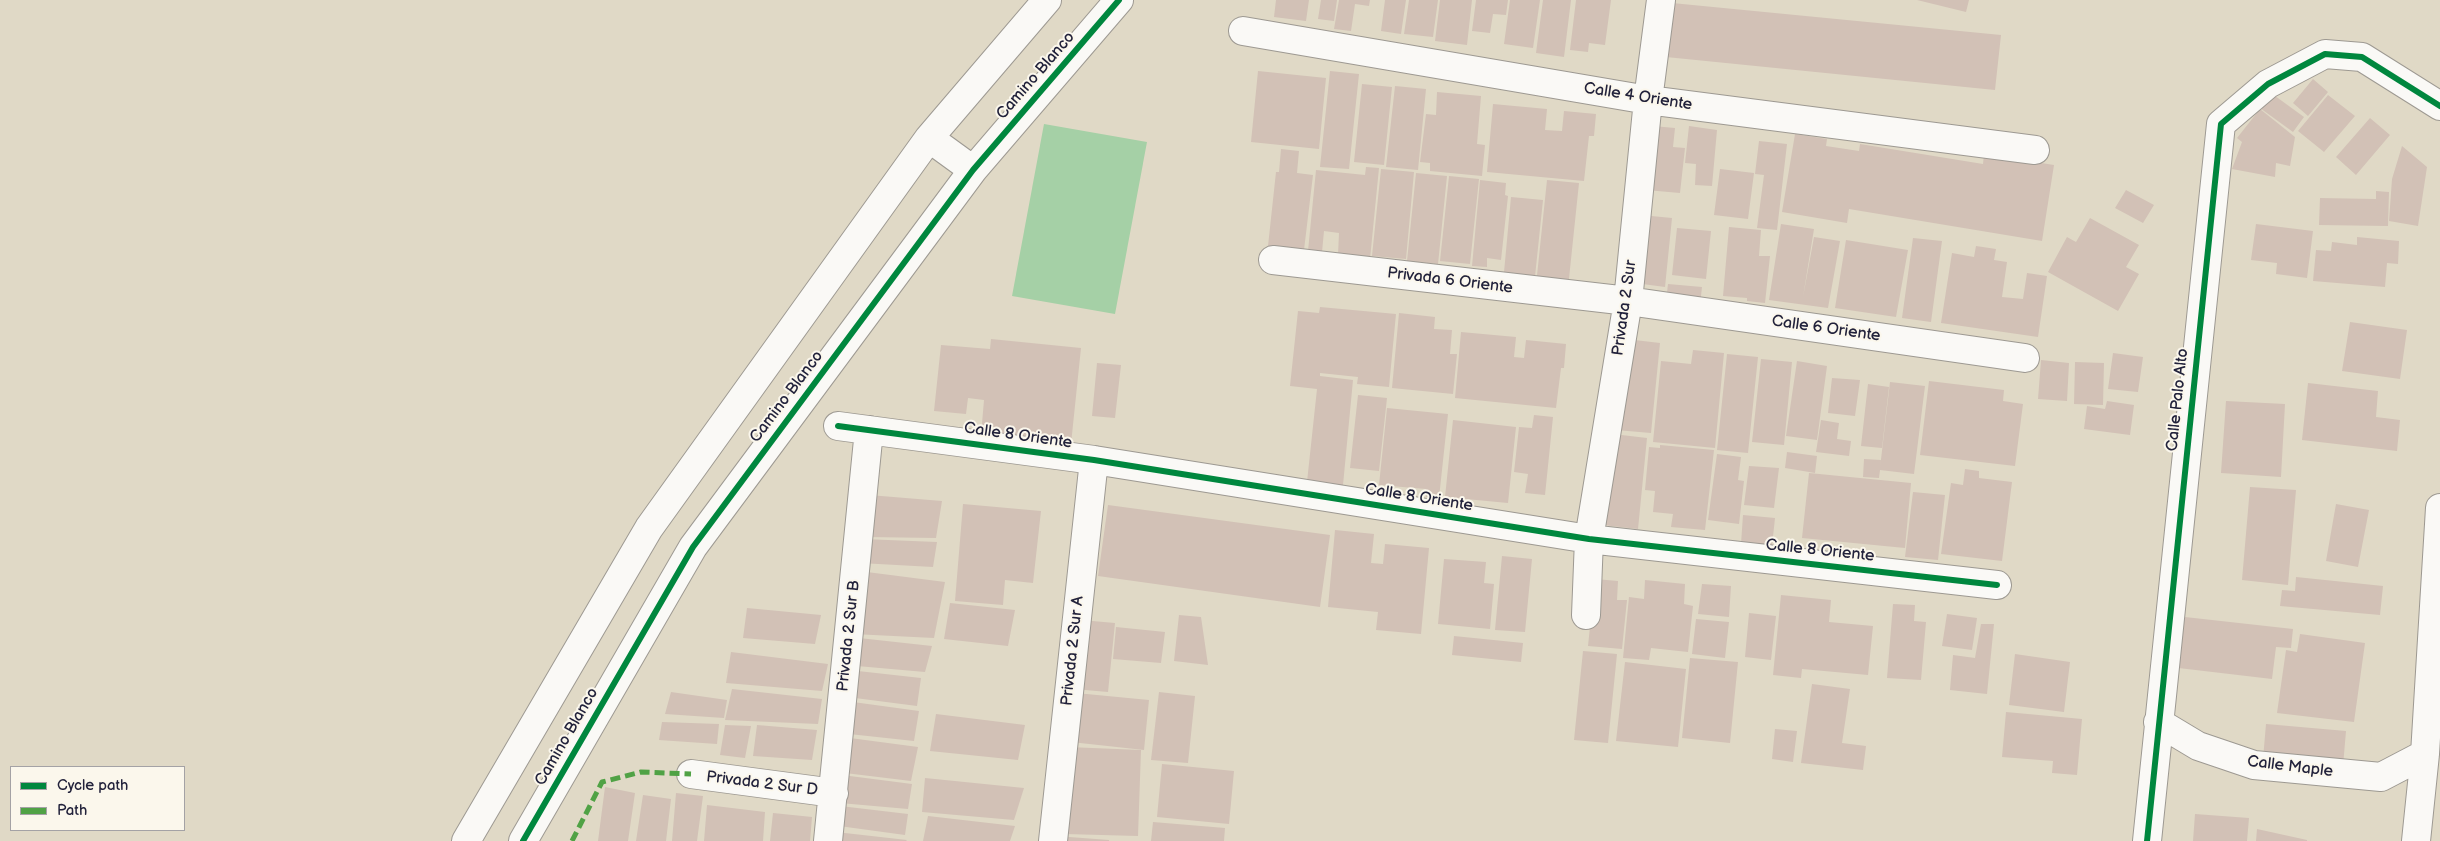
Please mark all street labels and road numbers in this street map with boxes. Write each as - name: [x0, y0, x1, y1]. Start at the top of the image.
- street label: Camino Blanco: [993, 28, 1079, 124]
- street label: Calle 4 Oriente: [1582, 79, 1694, 115]
- street label: Privada 2 Sur: [1609, 259, 1641, 357]
- street label: Privada 6 Oriente: [1386, 264, 1514, 298]
- street label: Calle 6 Oriente: [1770, 312, 1882, 346]
- street label: Camino Blanco: [746, 347, 828, 447]
- street label: Calle Palo Alto: [2163, 348, 2193, 452]
- street label: Calle 8 Oriente: [963, 419, 1073, 453]
- street label: Calle 8 Oriente: [1364, 480, 1474, 516]
- street label: Calle 8 Oriente: [1765, 536, 1875, 566]
- street label: Privada 2 Sur B: [834, 580, 864, 692]
- street label: Privada 2 Sur A: [1058, 595, 1088, 707]
- street label: Camino Blanco: [531, 685, 603, 789]
- street label: Calle Maple: [2246, 752, 2334, 782]
- street label: Privada 2 Sur D: [705, 768, 819, 800]

